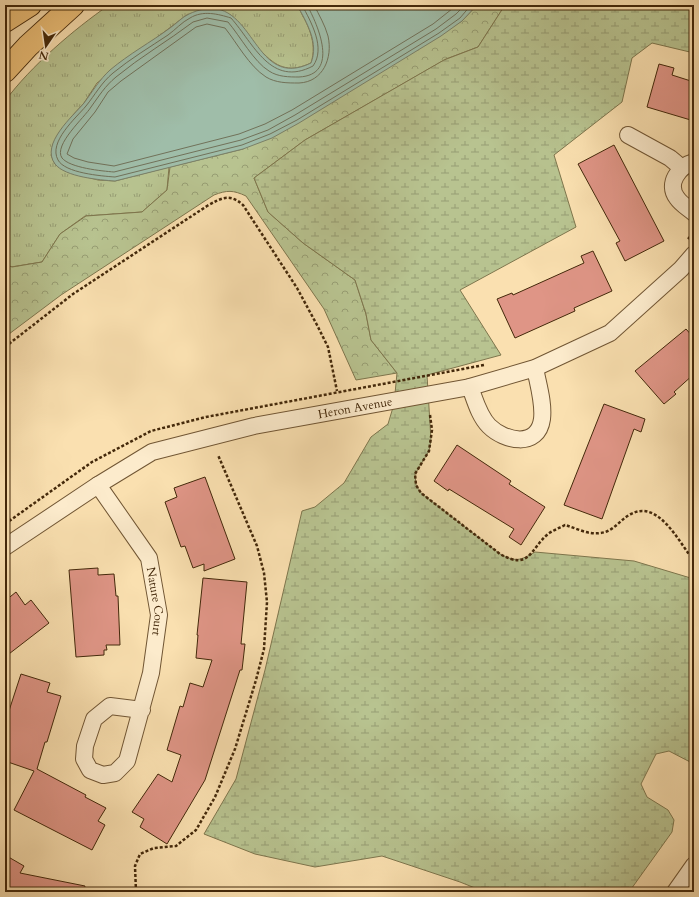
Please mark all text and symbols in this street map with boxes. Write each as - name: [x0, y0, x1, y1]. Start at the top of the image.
- north arrow: [26, 26, 66, 66]
- text: N: [37, 47, 50, 64]
- street label: Heron Avenue: [317, 393, 394, 422]
- street label: Nature Court: [143, 566, 167, 637]

